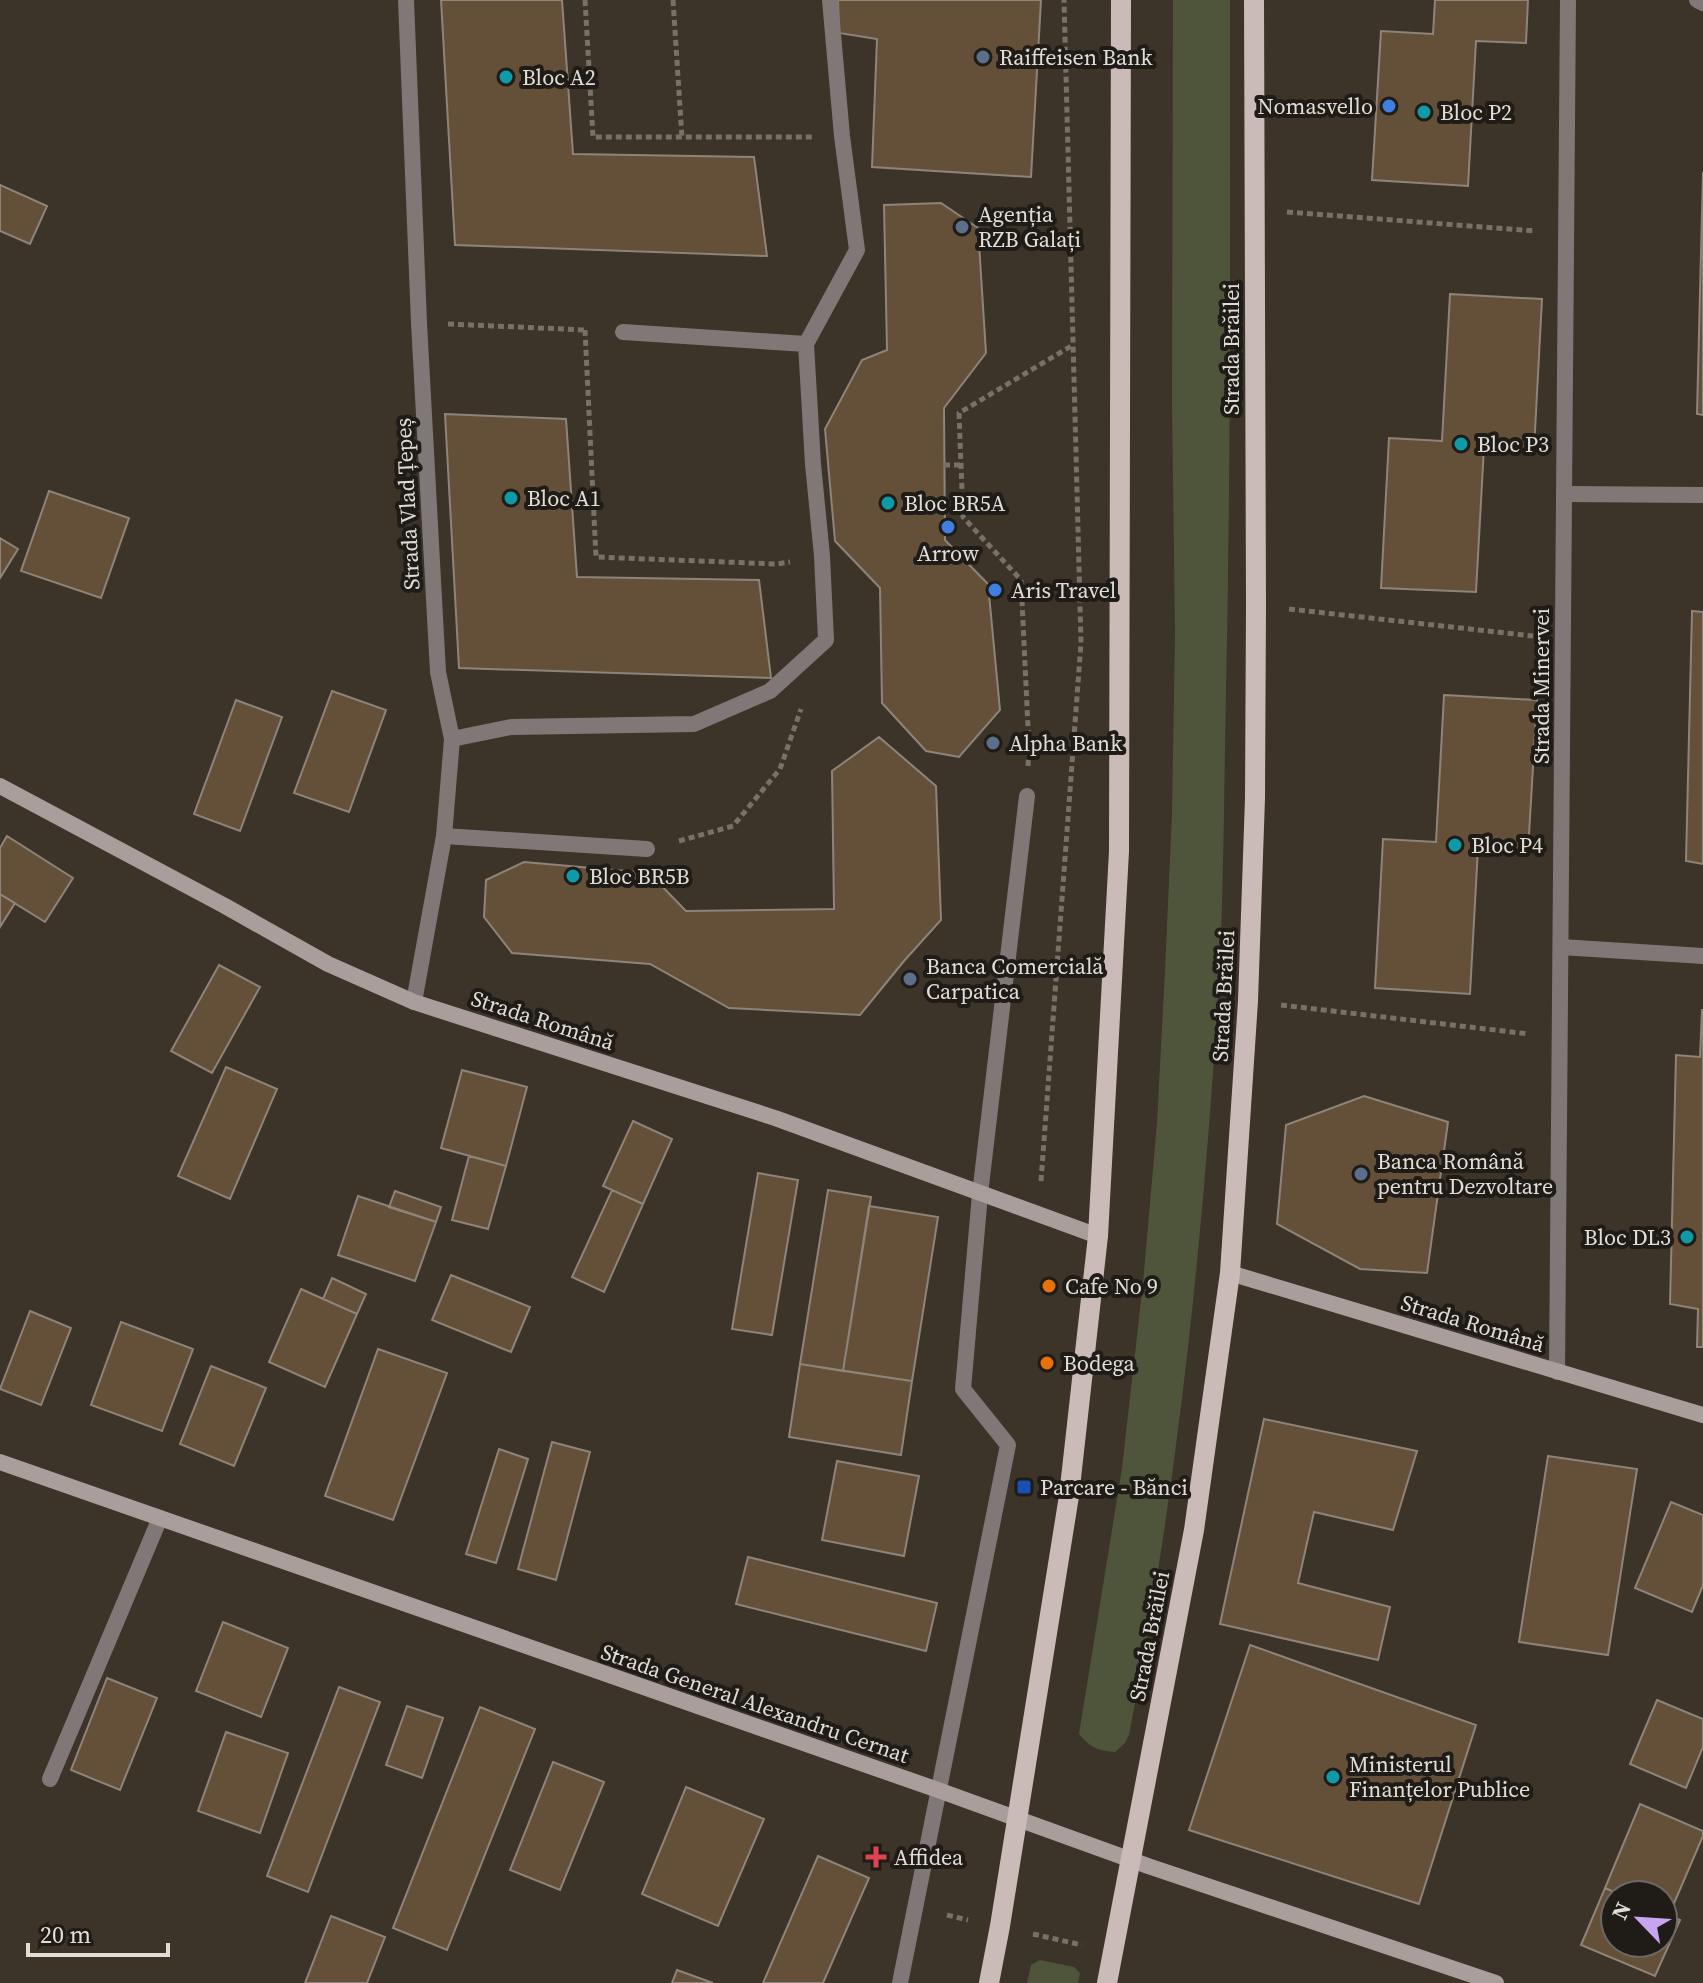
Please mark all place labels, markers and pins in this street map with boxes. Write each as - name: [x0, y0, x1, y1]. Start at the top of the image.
- place label: Raiffeisen Bank: [999, 42, 1153, 72]
- marker: Raiffeisen Bank: [974, 48, 992, 66]
- place label: Bloc A2: [522, 62, 596, 92]
- marker: Bloc A2: [497, 68, 515, 86]
- place label: Nomasvello: [1258, 91, 1373, 121]
- marker: Nomasvello: [1380, 97, 1398, 115]
- place label: Bloc P2: [1440, 97, 1512, 127]
- marker: Bloc P2: [1415, 103, 1433, 121]
- place label: Agenția RZB Galați: [978, 199, 1081, 254]
- marker: Agenția RZB Galați: [953, 218, 971, 236]
- place label: Bloc P3: [1477, 429, 1549, 459]
- marker: Bloc P3: [1452, 435, 1470, 453]
- place label: Bloc A1: [527, 483, 601, 513]
- place label: Bloc BR5A: [904, 488, 1006, 518]
- marker: Bloc A1: [502, 489, 520, 507]
- marker: Bloc BR5A: [879, 494, 897, 512]
- marker: Arrow: [939, 518, 957, 536]
- place label: Arrow: [917, 538, 979, 568]
- place label: Aris Travel: [1011, 575, 1116, 605]
- marker: Aris Travel: [986, 581, 1004, 599]
- place label: Alpha Bank: [1009, 728, 1123, 758]
- marker: Alpha Bank: [984, 734, 1002, 752]
- place label: Bloc P4: [1471, 830, 1543, 860]
- marker: Bloc P4: [1446, 836, 1464, 854]
- place label: Bloc BR5B: [589, 861, 690, 891]
- marker: Bloc BR5B: [564, 867, 582, 885]
- place label: Banca Comercială Carpatica: [926, 951, 1104, 1006]
- marker: Banca Comercială Carpatica: [901, 970, 919, 988]
- place label: Banca Română pentru Dezvoltare: [1377, 1146, 1553, 1201]
- marker: Banca Română pentru Dezvoltare: [1352, 1165, 1370, 1183]
- place label: Bloc DL3: [1584, 1222, 1671, 1252]
- marker: Bloc DL3: [1678, 1228, 1696, 1246]
- place label: Cafe No 9: [1065, 1271, 1158, 1301]
- marker: Cafe No 9: [1040, 1277, 1058, 1295]
- place label: Bodega: [1063, 1348, 1136, 1378]
- marker: Bodega: [1038, 1354, 1056, 1372]
- place label: Parcare - Bănci: [1040, 1472, 1188, 1502]
- marker: Parcare - Bănci: [1015, 1478, 1033, 1496]
- place label: Ministerul Finanțelor Publice: [1349, 1749, 1530, 1804]
- marker: Ministerul Finanțelor Publice: [1324, 1768, 1342, 1786]
- place label: Affidea: [894, 1842, 964, 1872]
- marker: Affidea: [865, 1846, 887, 1868]

